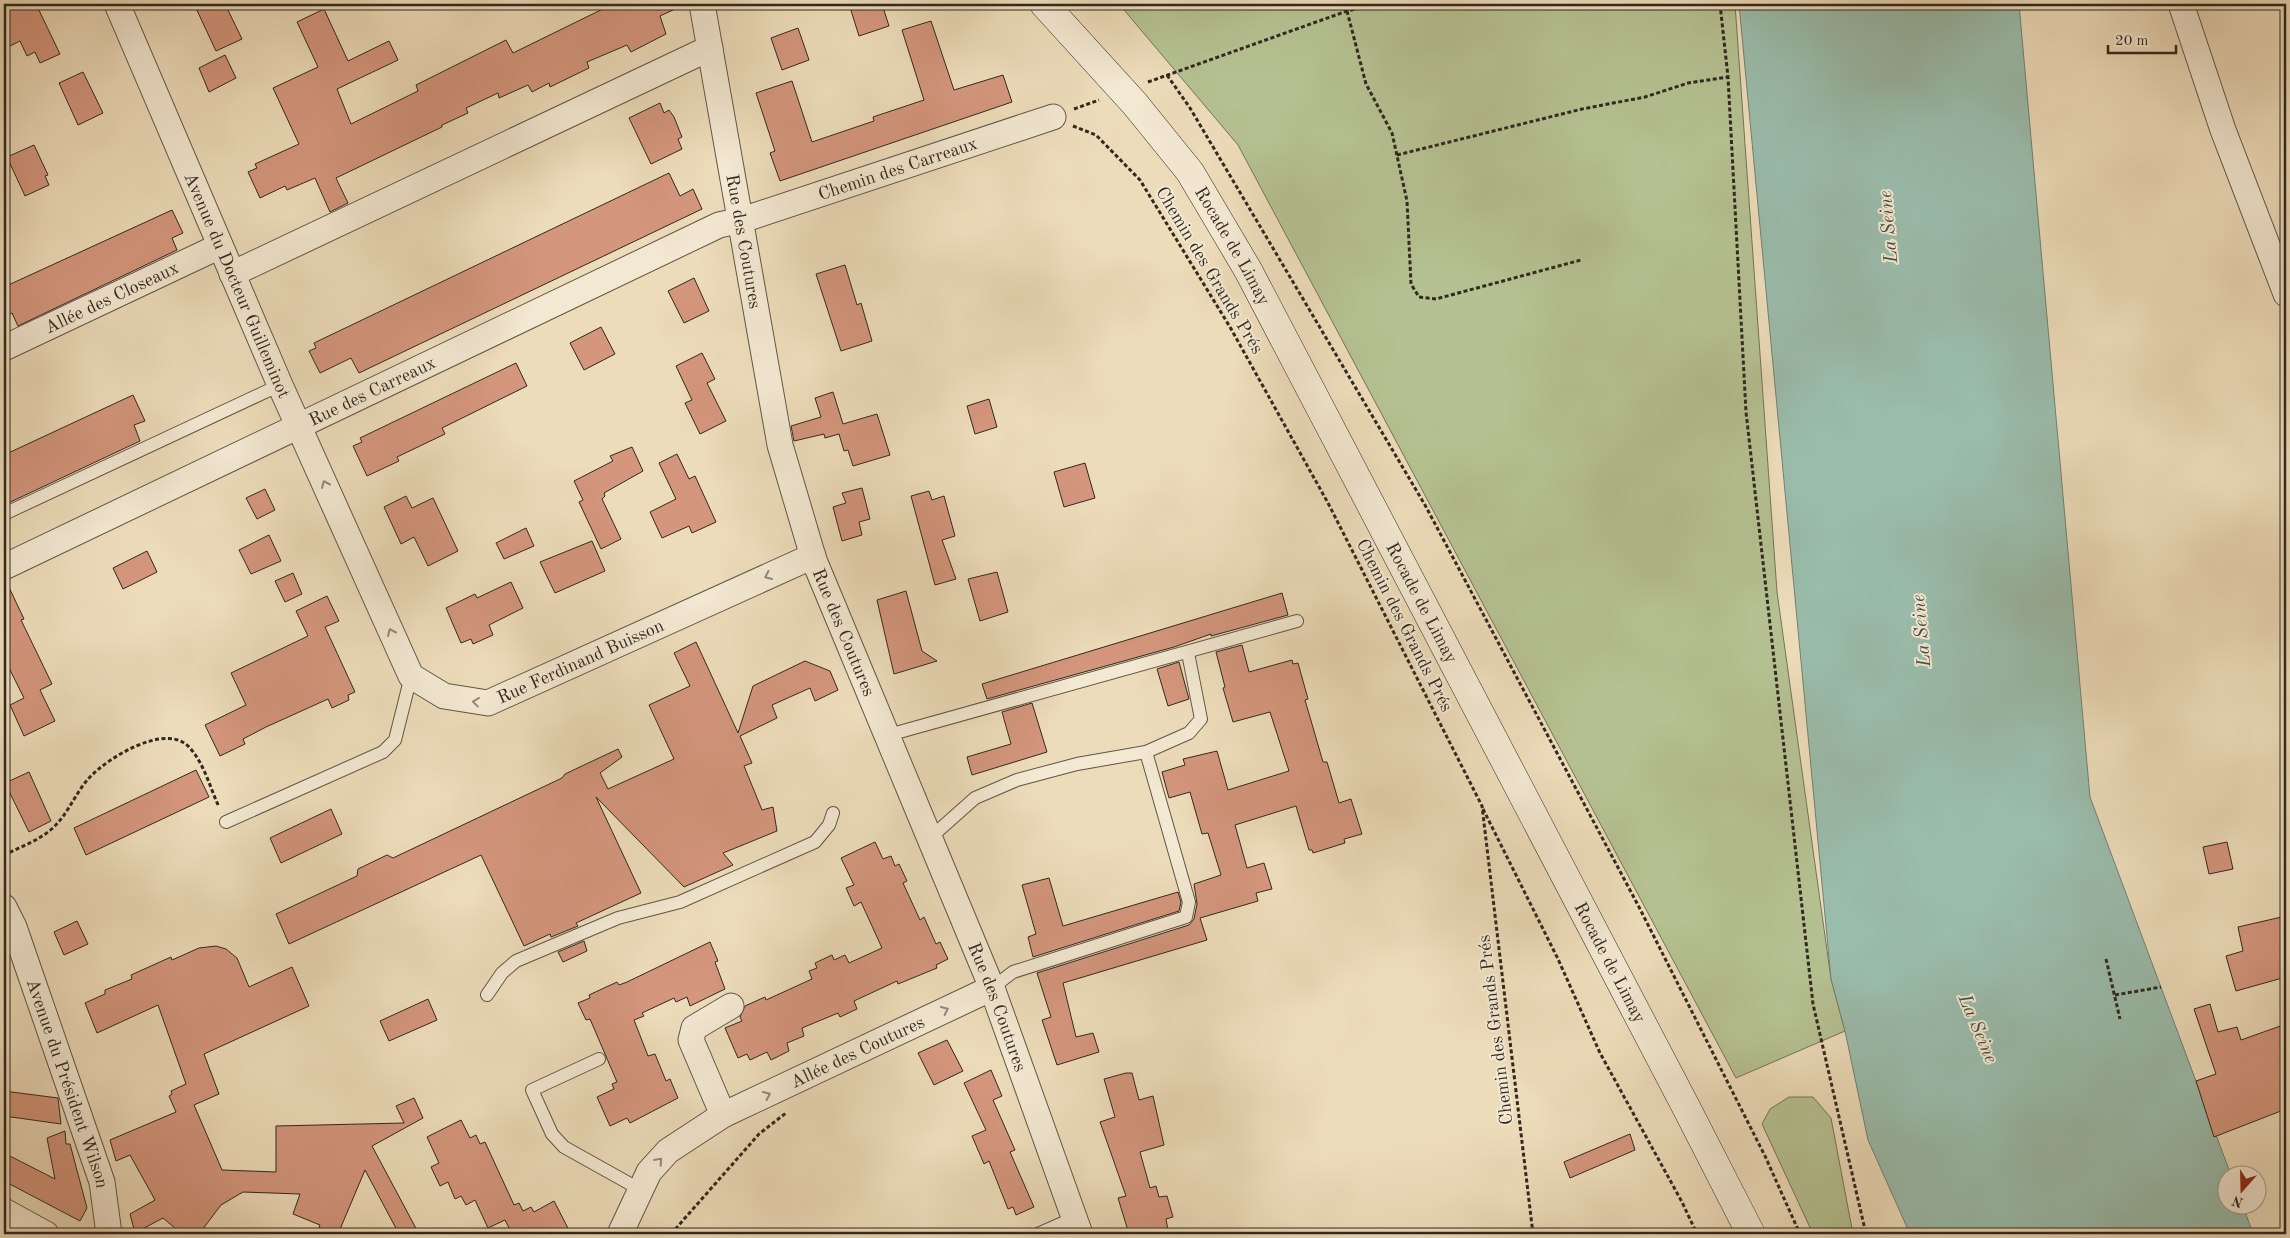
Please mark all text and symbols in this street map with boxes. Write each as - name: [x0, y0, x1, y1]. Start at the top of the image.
- scale bar: [2108, 22, 2175, 54]
- text: 20 m: [2115, 34, 2149, 49]
- street label: Chemin des Carreaux: [816, 135, 980, 204]
- street label: Avenue du Docteur Guilleminot: [180, 170, 293, 401]
- street label: Rue des Coutures: [722, 173, 764, 310]
- street label: Chemin des Grands Prés: [1152, 184, 1266, 357]
- street label: Rocade de Limay: [1191, 184, 1273, 309]
- water label: La Seine: [1877, 189, 1902, 265]
- street label: Allée des Closeaux: [42, 259, 182, 337]
- street label: Rue des Carreaux: [306, 354, 439, 430]
- one-way arrow: [320, 480, 331, 489]
- street label: Chemin des Grands Prés: [1353, 536, 1456, 715]
- street label: Rocade de Limay: [1382, 540, 1460, 667]
- street label: Rue des Coutures: [809, 566, 878, 699]
- one-way arrow: [764, 569, 773, 580]
- water label: La Seine: [1910, 593, 1935, 669]
- street label: Rue Ferdinand Buisson: [495, 617, 667, 708]
- one-way arrow: [387, 628, 398, 637]
- one-way arrow: [472, 697, 480, 708]
- street label: Rocade de Limay: [1571, 900, 1649, 1027]
- street label: Chemin des Grands Prés: [1475, 934, 1517, 1126]
- street label: Rue des Coutures: [964, 940, 1029, 1074]
- street label: Avenue du Président Wilson: [23, 977, 111, 1190]
- water label: La Seine: [1953, 991, 2000, 1066]
- one-way arrow: [940, 1006, 949, 1016]
- street label: Allée des Coutures: [788, 1013, 928, 1092]
- one-way arrow: [762, 1090, 771, 1101]
- one-way arrow: [653, 1157, 662, 1166]
- north arrow: [2218, 1166, 2268, 1216]
- text: N: [2230, 1193, 2245, 1210]

